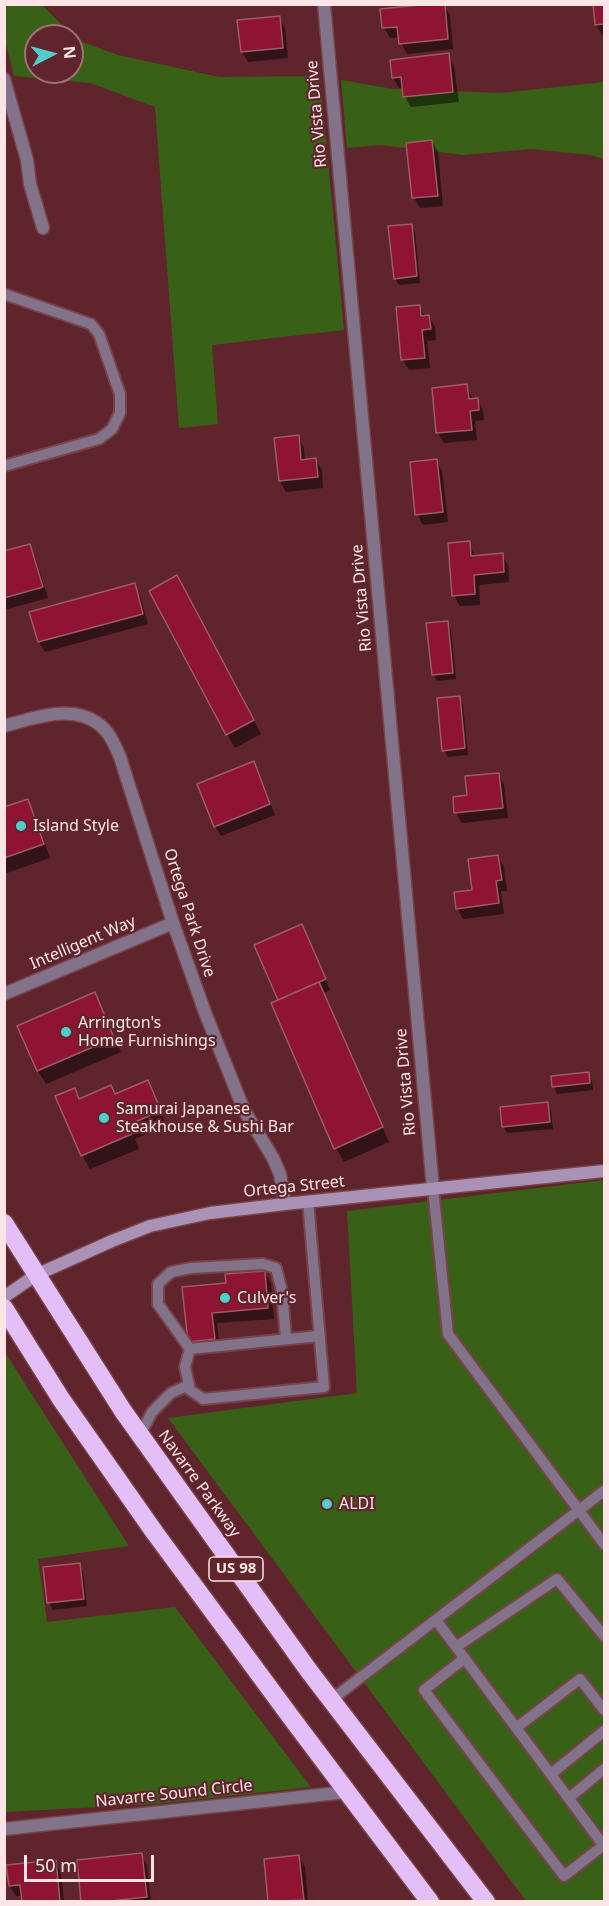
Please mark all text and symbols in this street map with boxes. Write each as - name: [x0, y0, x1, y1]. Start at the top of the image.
- north arrow: [24, 24, 84, 84]
- text: N: [58, 45, 82, 60]
- street label: Rio Vista Drive: [303, 59, 331, 169]
- street label: Rio Vista Drive: [348, 543, 376, 653]
- place label: Island Style: [33, 816, 119, 836]
- marker: Island Style: [14, 819, 28, 833]
- street label: Ortega Park Drive: [159, 846, 219, 980]
- street label: Intelligent Way: [27, 912, 139, 974]
- place label: Arrington's Home Furnishings: [78, 1013, 216, 1051]
- marker: Arrington's Home Furnishings: [59, 1025, 73, 1039]
- street label: Rio Vista Drive: [392, 1027, 420, 1137]
- place label: Samurai Japanese Steakhouse & Sushi Bar: [116, 1099, 294, 1137]
- marker: Samurai Japanese Steakhouse & Sushi Bar: [97, 1111, 111, 1125]
- street label: Ortega Street: [242, 1172, 346, 1202]
- place label: Culver's: [237, 1288, 296, 1308]
- marker: Culver's: [218, 1291, 232, 1305]
- street label: Navarre Parkway: [154, 1427, 244, 1541]
- place label: ALDI: [339, 1494, 375, 1514]
- marker: ALDI: [320, 1497, 334, 1511]
- road number: US 98: [209, 1557, 263, 1581]
- street label: Navarre Sound Circle: [94, 1776, 254, 1812]
- scale bar: [27, 1843, 158, 1881]
- text: 50 m: [35, 1853, 77, 1877]

